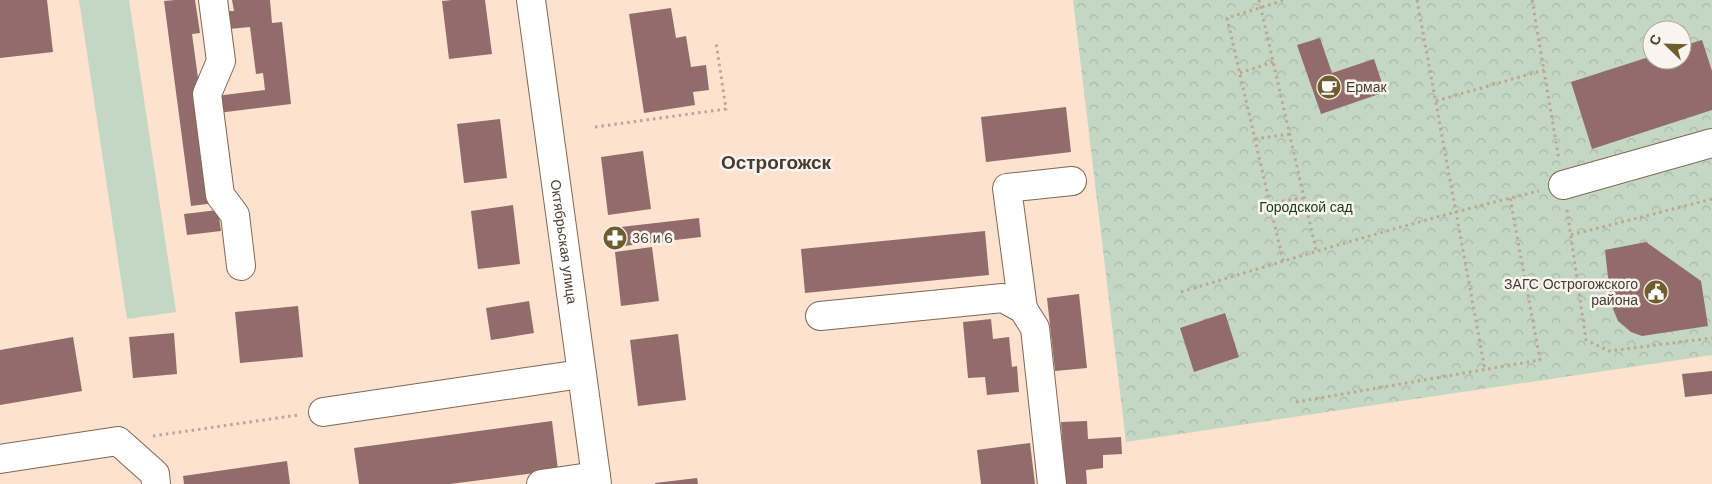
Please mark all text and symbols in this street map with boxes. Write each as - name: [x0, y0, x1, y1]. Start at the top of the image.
- north arrow: [1642, 20, 1692, 70]
- text: С: [1645, 32, 1665, 48]
- cafe icon: Ермак: [1316, 74, 1342, 100]
- place label: Ермак: [1346, 78, 1388, 96]
- district label: Острогожск: [721, 150, 832, 175]
- street label: Октябрьская улица: [547, 178, 581, 305]
- park label: Городской сад: [1259, 198, 1353, 216]
- pharmacy icon: 36 и 6: [602, 225, 628, 251]
- place label: 36 и 6: [632, 229, 673, 247]
- place label: ЗАГС Острогожского района: [1504, 275, 1638, 309]
- public building icon: ЗАГС Острогожского района: [1643, 279, 1669, 305]

